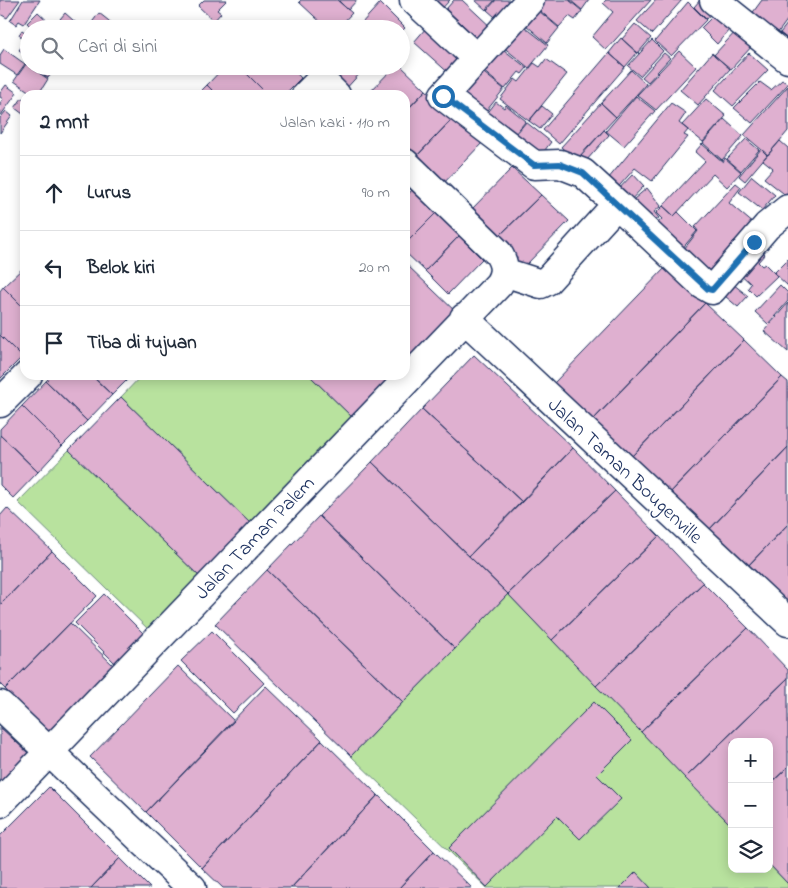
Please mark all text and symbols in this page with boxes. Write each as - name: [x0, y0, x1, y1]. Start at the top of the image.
- search box: [20, 20, 410, 75]
- icon: search: [38, 34, 66, 62]
- text: Cari di sini: [78, 34, 157, 61]
- route start: [432, 85, 455, 108]
- text: 2 mnt: [40, 108, 89, 138]
- text: Jalan kaki · 110 m: [280, 111, 390, 135]
- icon: ahead: [40, 179, 68, 207]
- text: Lurus: [87, 180, 131, 207]
- text: 90 m: [362, 181, 390, 205]
- route end: [743, 231, 766, 254]
- icon: left: [40, 254, 68, 282]
- text: Belok kiri: [87, 255, 155, 282]
- text: 20 m: [359, 256, 390, 280]
- icon: arrive: [40, 329, 68, 357]
- text: Tiba di tujuan: [87, 330, 197, 357]
- street label: Jalan Taman Bougenville: [539, 392, 708, 552]
- street label: Jalan Taman Palem: [189, 470, 323, 607]
- map controls: [728, 738, 773, 873]
- button: +: [728, 738, 773, 783]
- button: −: [728, 783, 773, 828]
- button: layers: [728, 828, 773, 873]

